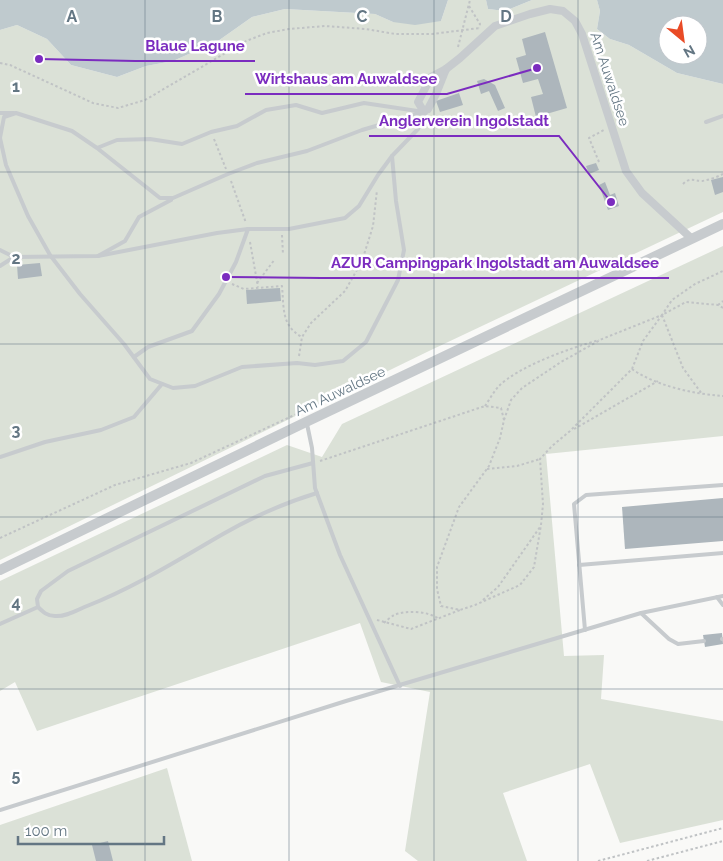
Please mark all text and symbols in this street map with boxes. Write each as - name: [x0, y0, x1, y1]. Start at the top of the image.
- text: A: [67, 7, 78, 26]
- text: B: [212, 7, 223, 26]
- text: C: [357, 7, 368, 26]
- text: D: [500, 7, 512, 26]
- north arrow: [658, 15, 708, 65]
- street label: Am Auwaldsee: [587, 30, 633, 128]
- callout: Blaue Lagune: [135, 31, 255, 61]
- text: Blaue Lagune: [145, 37, 245, 55]
- text: N: [681, 42, 698, 61]
- callout: Wirtshaus am Auwaldsee: [245, 64, 447, 94]
- text: Wirtshaus am Auwaldsee: [255, 70, 437, 88]
- text: 1: [12, 77, 20, 96]
- callout: Anglerverein Ingolstadt: [369, 106, 559, 136]
- text: Anglerverein Ingolstadt: [379, 112, 549, 130]
- callout: AZUR Campingpark Ingolstadt am Auwaldsee: [321, 248, 669, 278]
- text: 2: [11, 249, 21, 268]
- text: AZUR Campingpark Ingolstadt am Auwaldsee: [331, 254, 659, 272]
- street label: Am Auwaldsee: [292, 363, 388, 419]
- text: 3: [12, 421, 21, 440]
- text: 4: [11, 593, 21, 612]
- text: 5: [12, 766, 21, 785]
- scale bar: [18, 814, 164, 846]
- text: 100 m: [25, 822, 67, 840]

